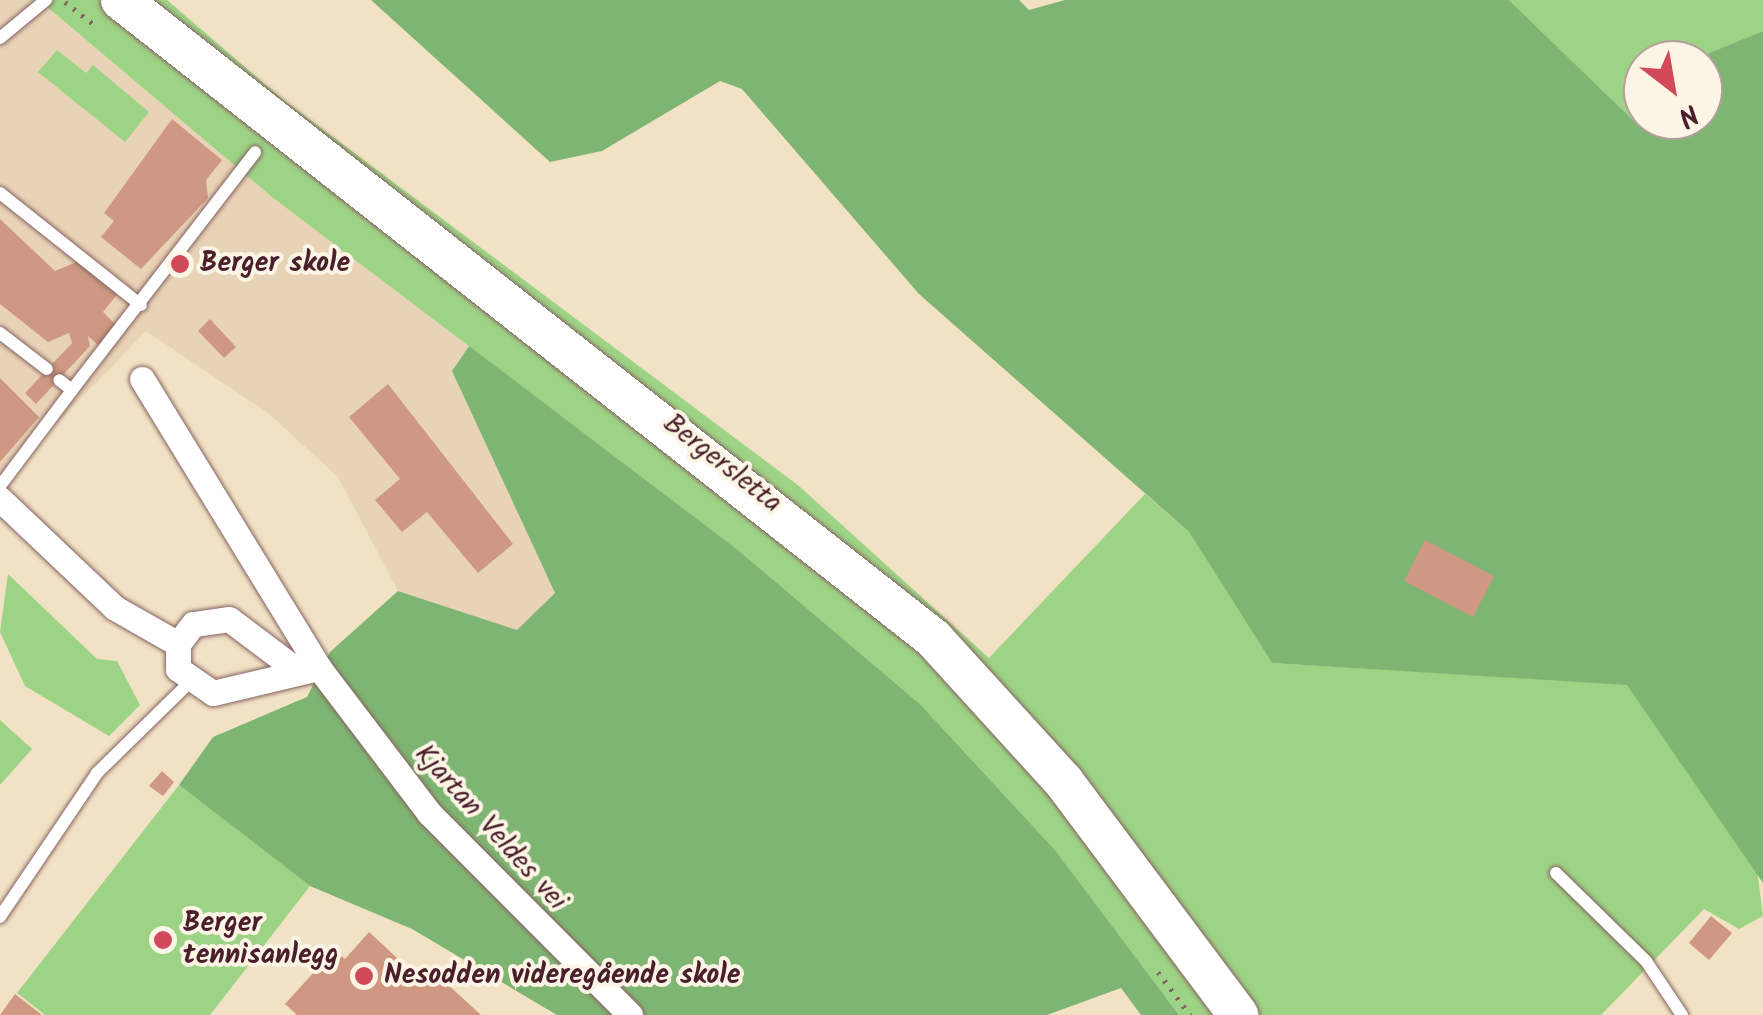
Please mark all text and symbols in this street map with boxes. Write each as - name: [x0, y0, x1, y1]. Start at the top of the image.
- north arrow: [1623, 40, 1723, 140]
- text: N: [1669, 91, 1707, 138]
- place label: Berger skole: [200, 247, 350, 281]
- marker: Berger skole: [169, 253, 191, 275]
- street label: Bergersletta: [656, 407, 788, 521]
- street label: Kjartan Veldes vei: [407, 738, 573, 918]
- place label: Berger tennisanlegg: [183, 907, 339, 973]
- marker: Berger tennisanlegg: [152, 929, 174, 951]
- place label: Nesodden videregående skole: [384, 959, 740, 993]
- marker: Nesodden videregående skole: [353, 965, 375, 987]

